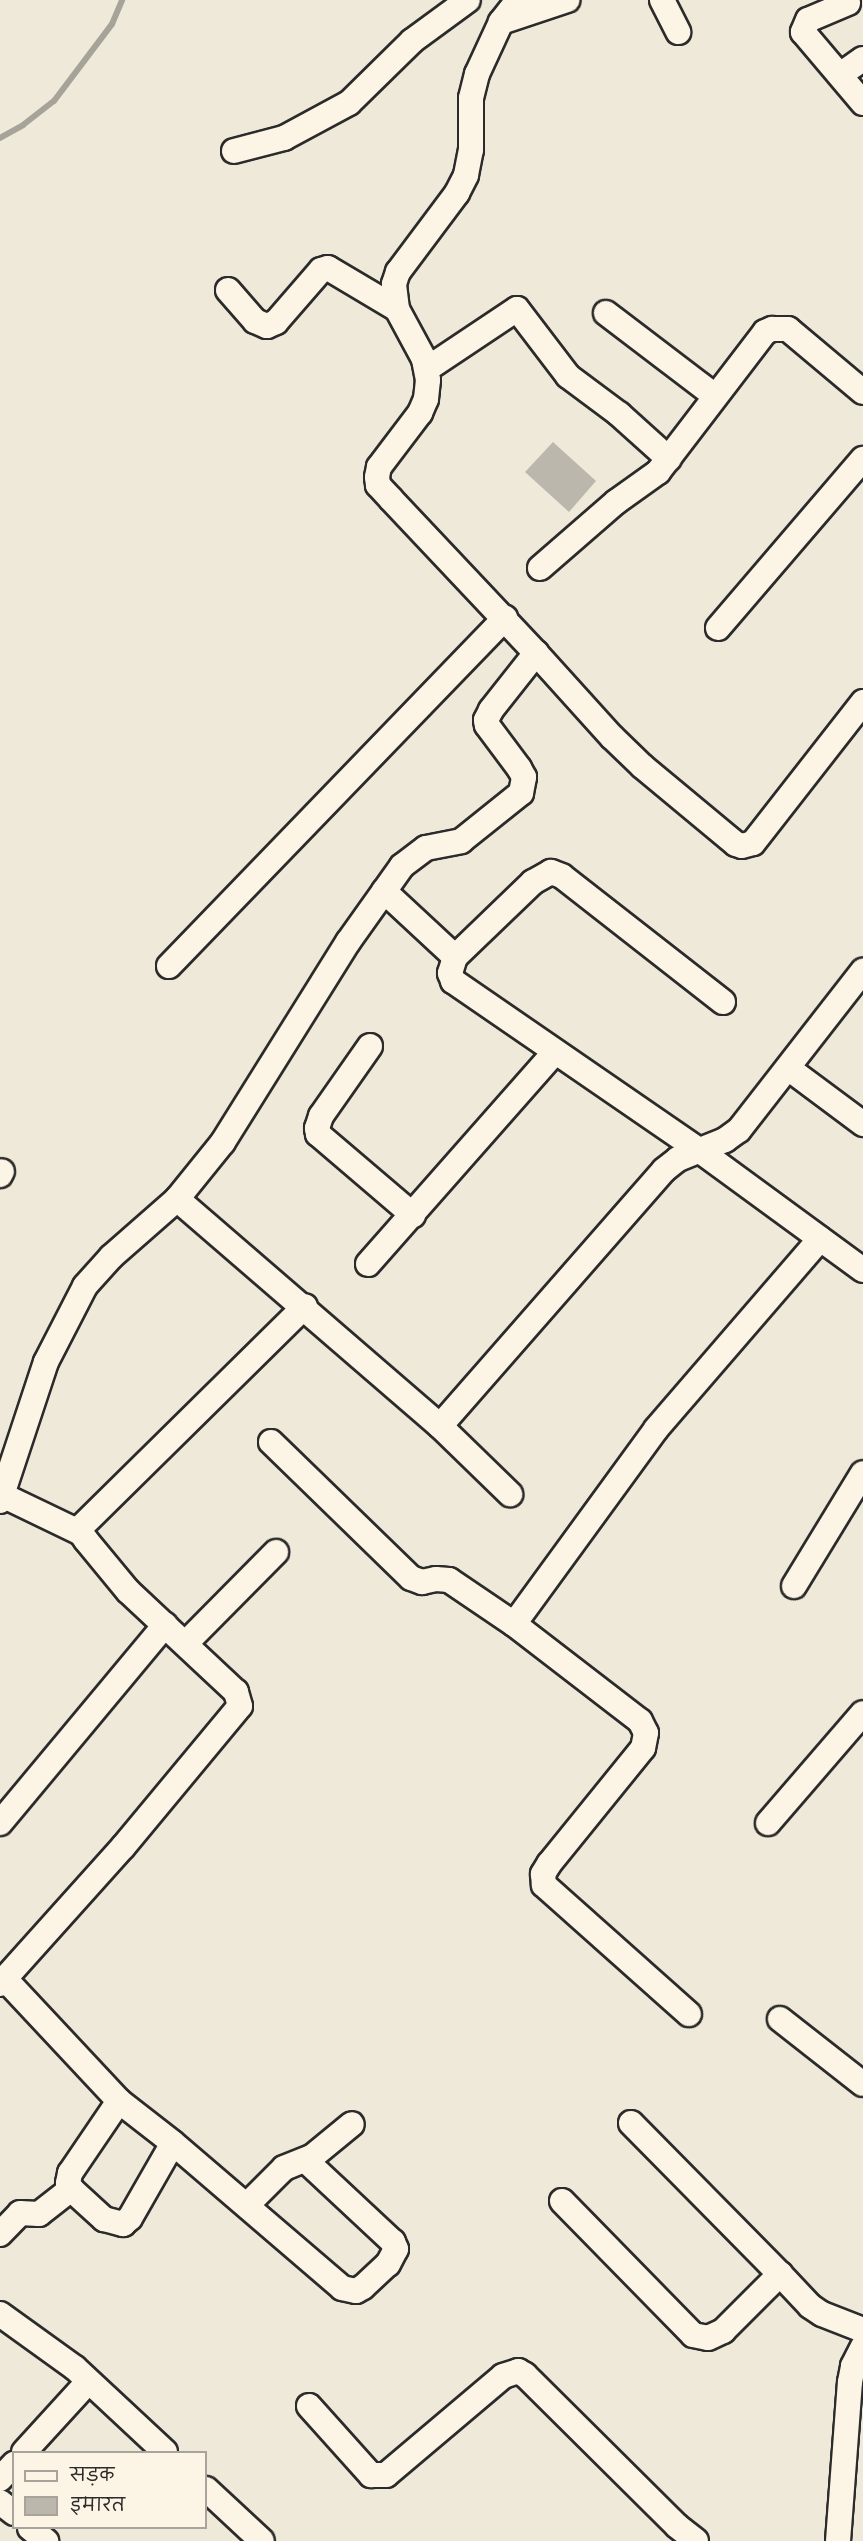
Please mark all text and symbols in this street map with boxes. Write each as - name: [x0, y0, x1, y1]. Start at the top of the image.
- legend: [12, 2451, 207, 2529]
- text: सड़क: [70, 2464, 114, 2486]
- text: इमारत: [70, 2494, 125, 2516]

